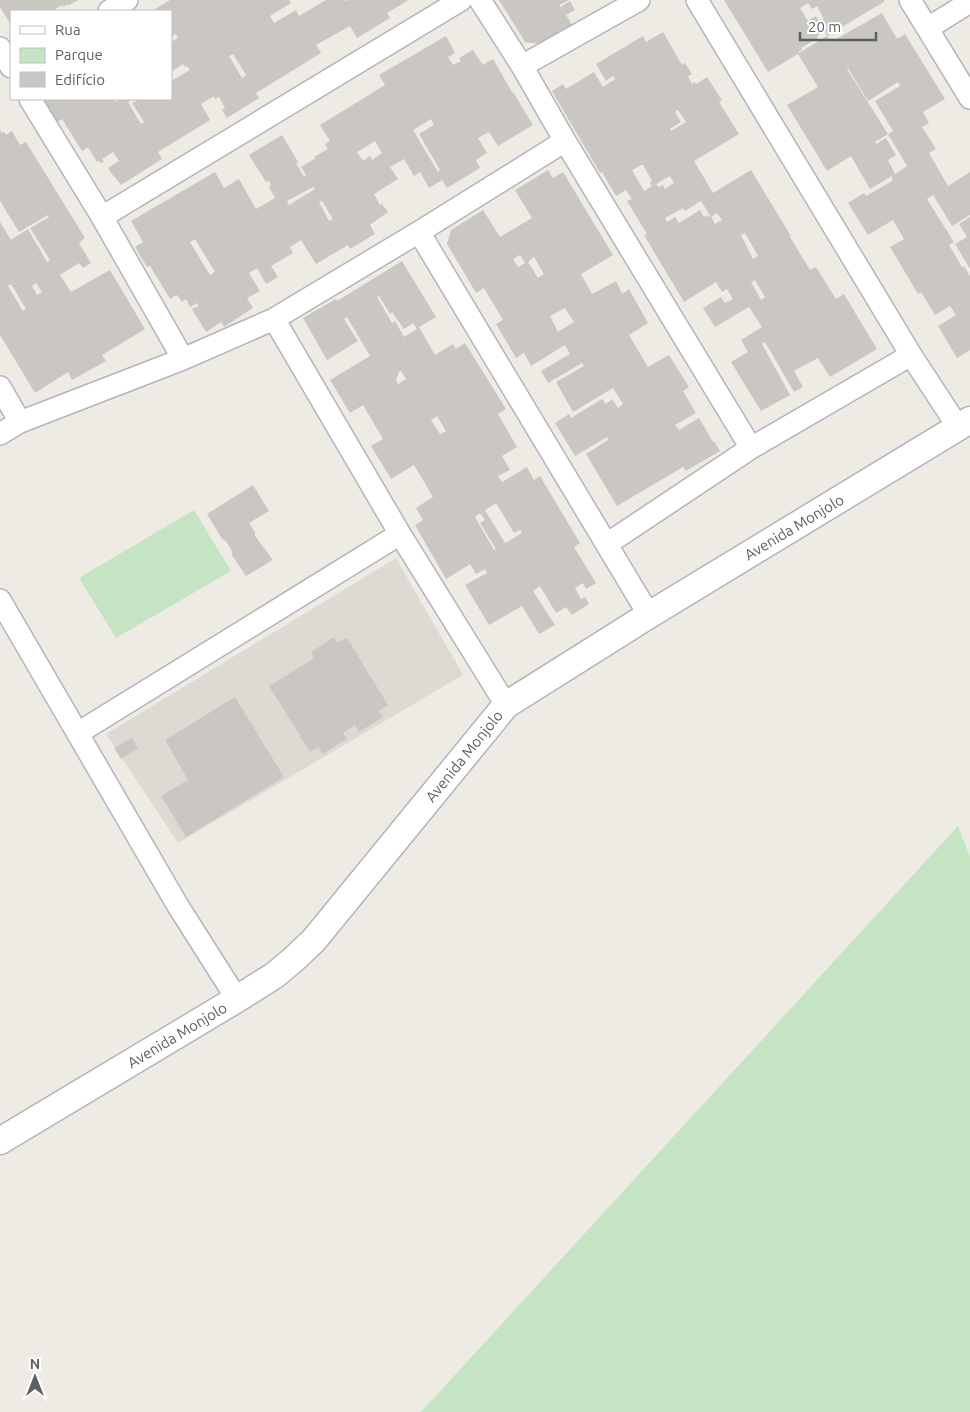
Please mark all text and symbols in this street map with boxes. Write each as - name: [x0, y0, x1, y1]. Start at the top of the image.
- legend: [10, 10, 172, 100]
- scale bar: [800, 10, 876, 42]
- text: 20 m: [808, 18, 841, 35]
- text: Rua: [55, 21, 81, 38]
- text: Parque: [55, 46, 103, 63]
- text: Edifício: [55, 71, 105, 88]
- street label: Avenida Monjolo: [741, 491, 847, 563]
- street label: Avenida Monjolo: [422, 707, 506, 805]
- street label: Avenida Monjolo: [124, 999, 230, 1071]
- north arrow: [10, 1352, 60, 1402]
- text: N: [30, 1356, 40, 1372]

